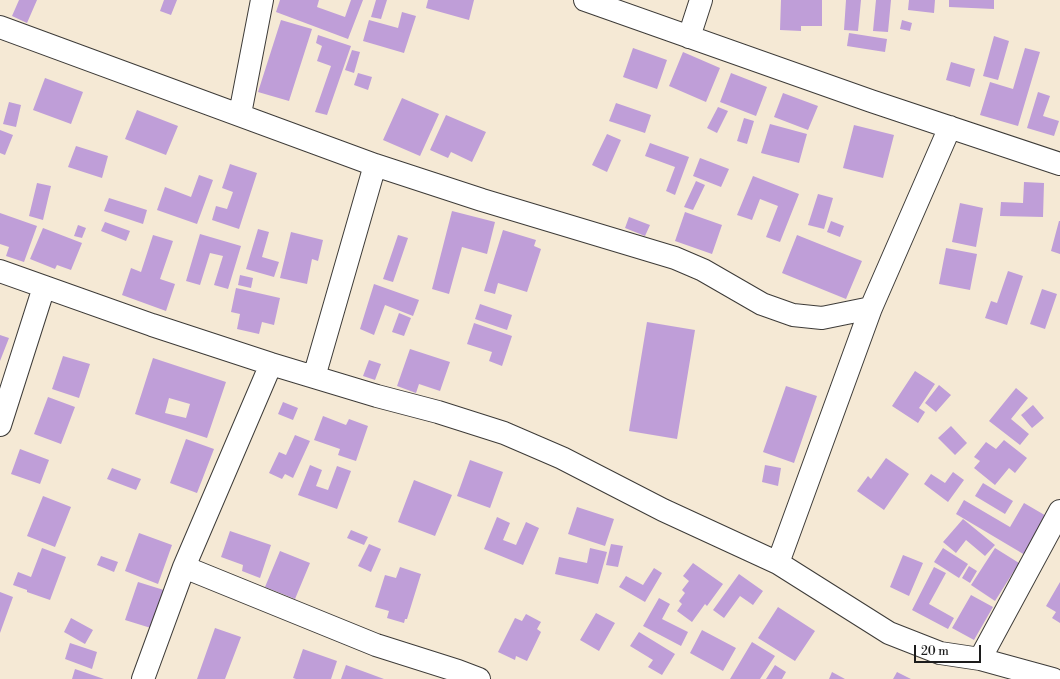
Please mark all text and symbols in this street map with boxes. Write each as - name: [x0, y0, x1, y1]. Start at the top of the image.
- scale bar: [916, 637, 983, 663]
- text: 20 m: [921, 644, 949, 659]

